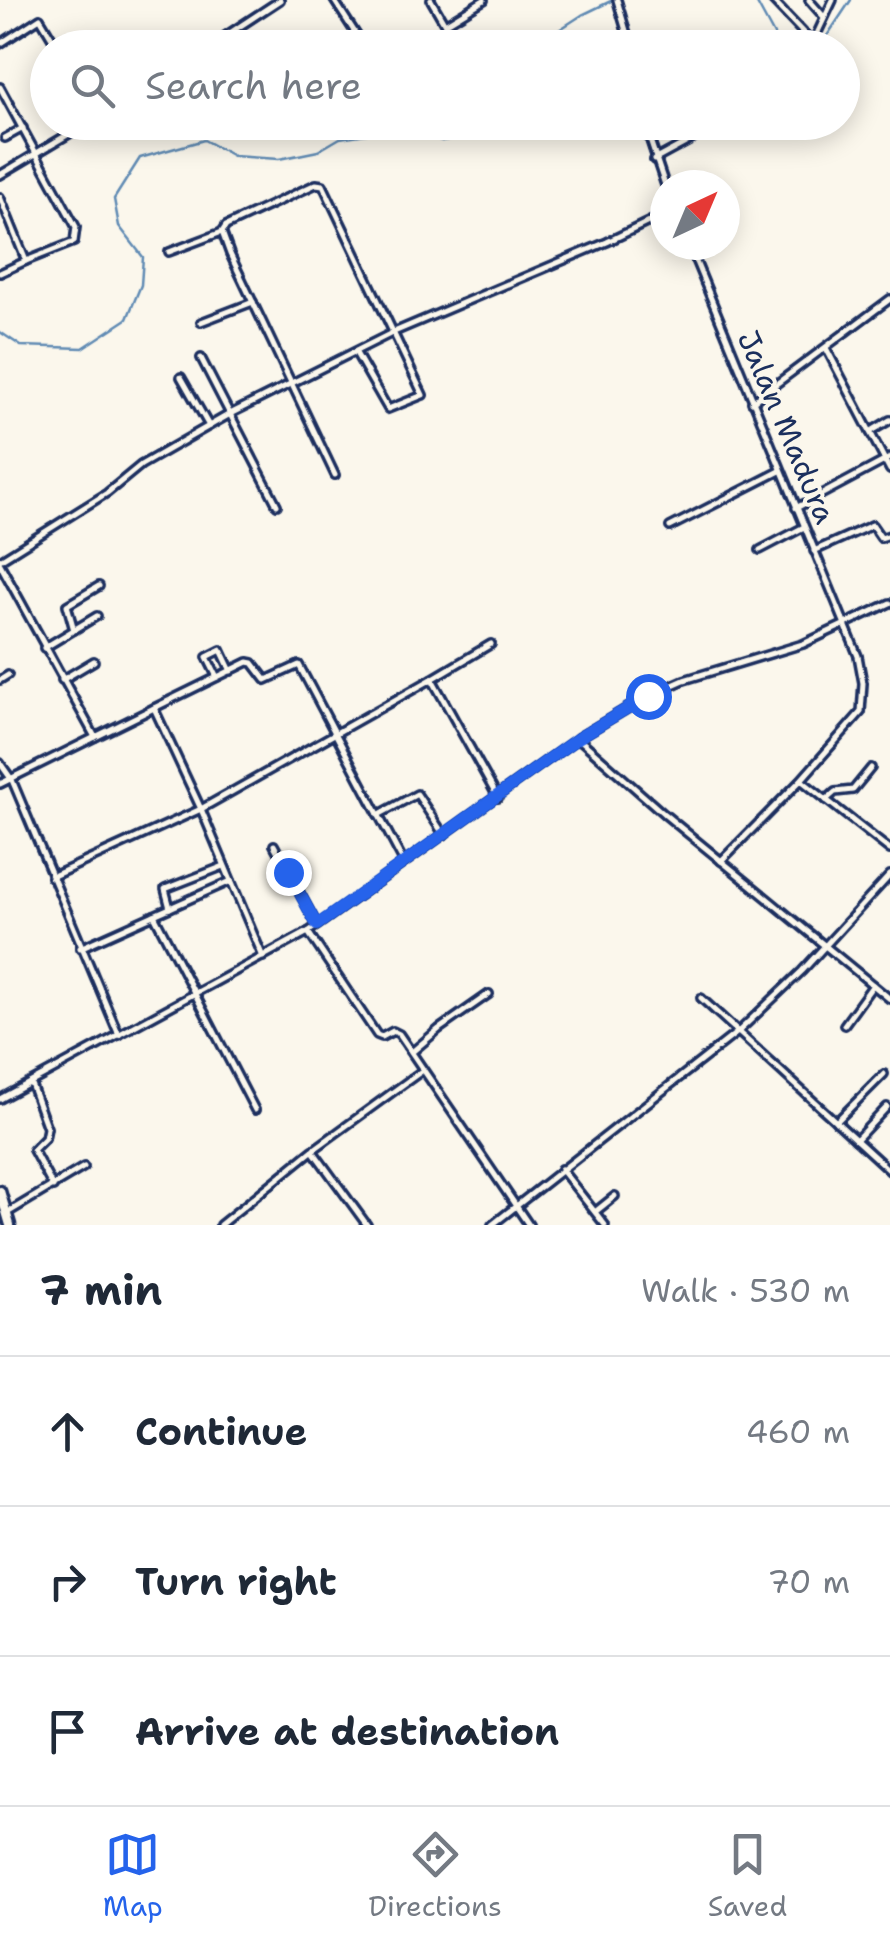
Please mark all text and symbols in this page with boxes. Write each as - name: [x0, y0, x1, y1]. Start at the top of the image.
- search box: [30, 30, 860, 140]
- icon: search: [65, 58, 120, 113]
- text: Search here: [145, 60, 362, 111]
- north arrow: [650, 170, 740, 260]
- street label: Jalan Madura: [728, 324, 846, 530]
- route start: [626, 674, 672, 720]
- route end: [266, 850, 312, 896]
- text: 7 min: [40, 1262, 162, 1318]
- text: Walk · 530 m: [641, 1269, 850, 1312]
- icon: ahead: [40, 1404, 95, 1459]
- text: Continue: [135, 1406, 307, 1457]
- text: 460 m: [746, 1410, 850, 1453]
- icon: right: [40, 1554, 95, 1609]
- text: Turn right: [135, 1556, 337, 1607]
- text: 70 m: [767, 1560, 850, 1603]
- icon: arrive: [40, 1704, 95, 1759]
- text: Arrive at destination: [135, 1706, 559, 1757]
- tab: Map: [103, 1827, 163, 1925]
- tab: Directions: [368, 1827, 502, 1925]
- tab: Saved: [708, 1827, 787, 1925]

